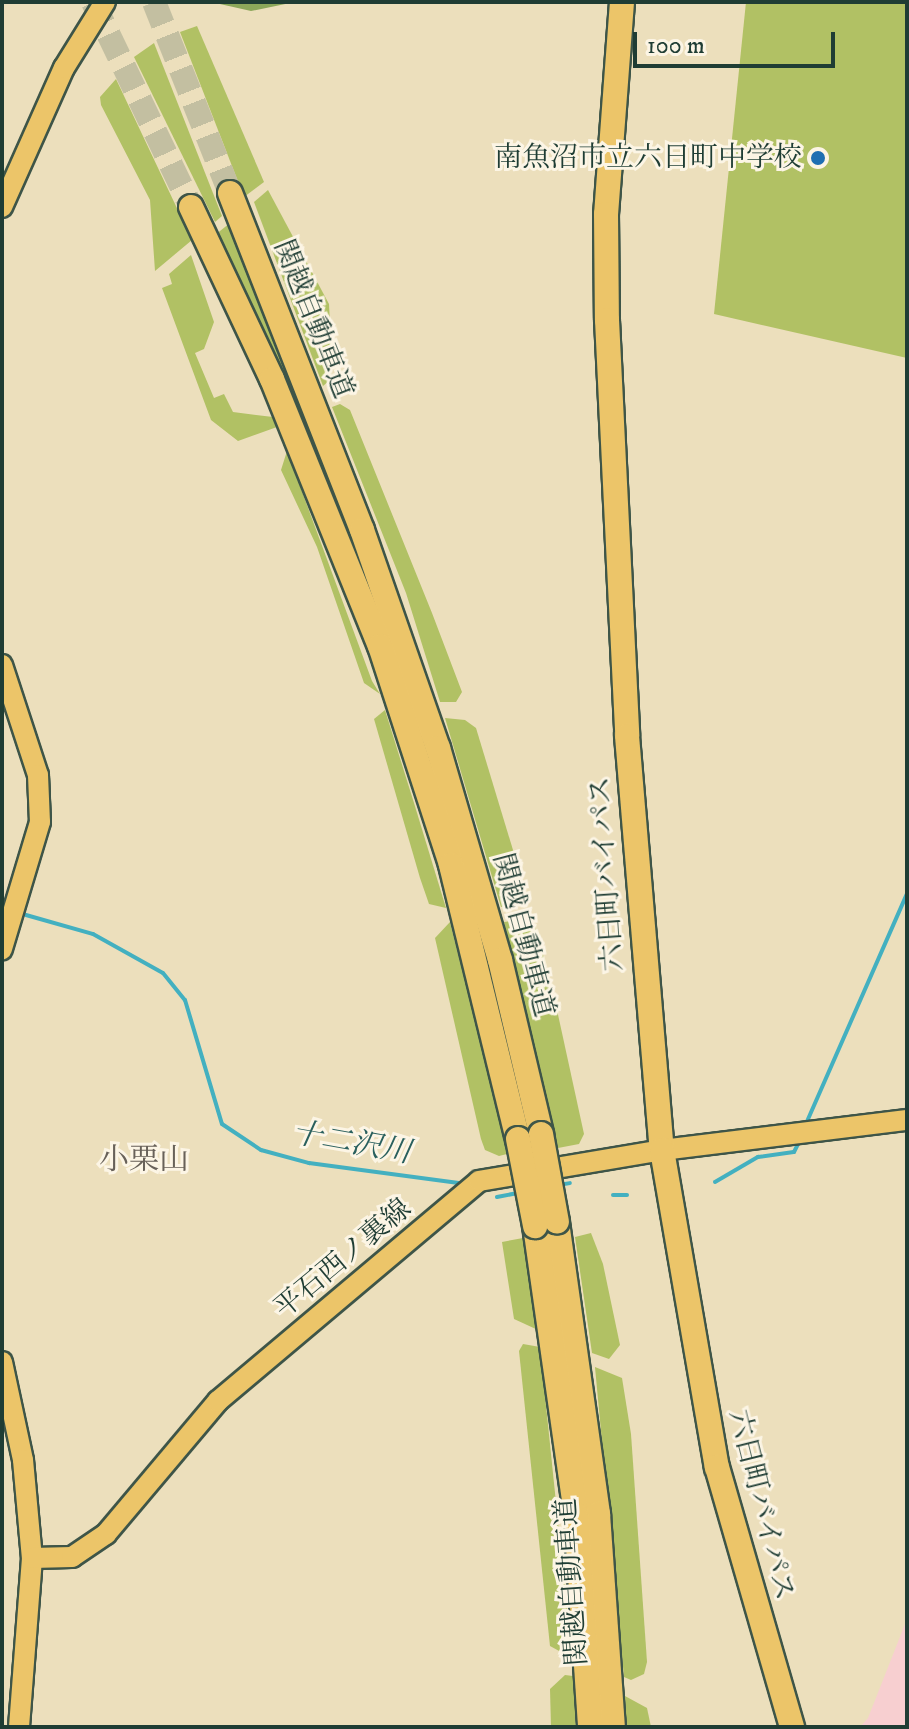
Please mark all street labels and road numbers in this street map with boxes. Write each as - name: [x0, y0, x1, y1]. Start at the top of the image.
- street label: 関越自動車道: [266, 235, 360, 403]
- street label: 六日町バイパス: [583, 775, 631, 973]
- street label: 関越自動車道: [485, 850, 561, 1020]
- street label: 平石西ノ裏線: [268, 1192, 418, 1326]
- street label: 六日町バイパス: [721, 1406, 801, 1604]
- street label: 関越自動車道: [549, 1497, 595, 1667]

